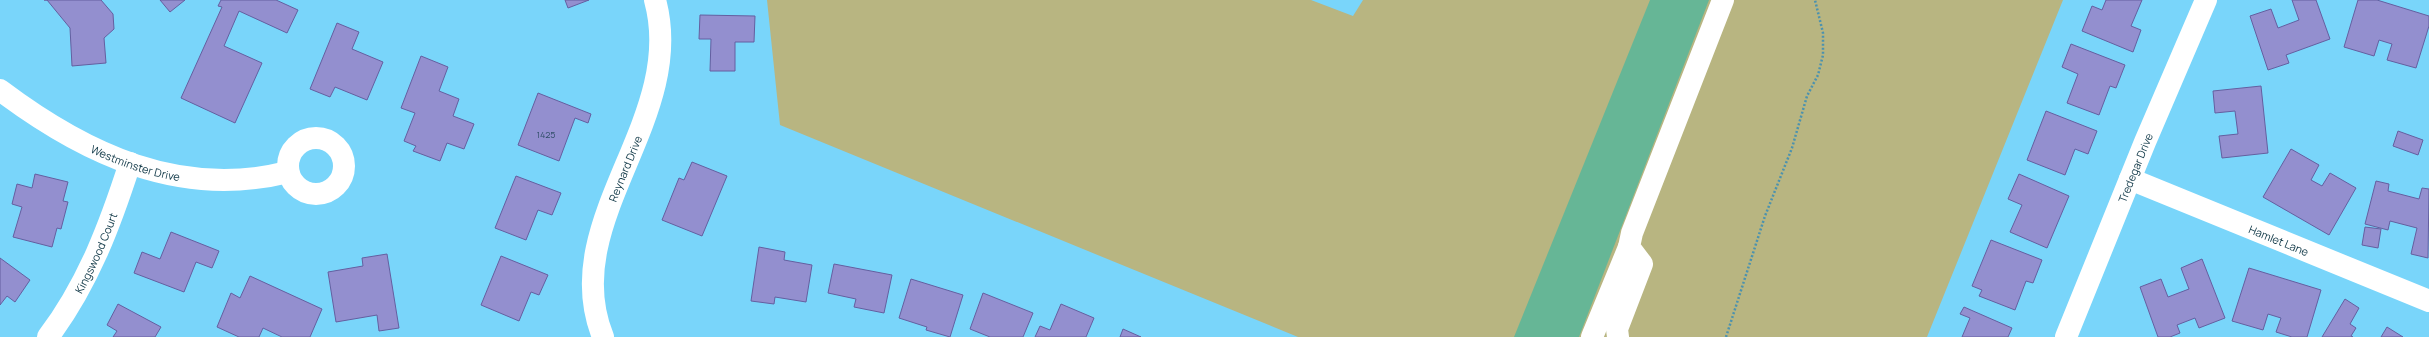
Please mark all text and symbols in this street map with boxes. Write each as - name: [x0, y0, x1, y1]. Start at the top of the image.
- house number: 1425: [536, 128, 556, 141]
- street label: Tredegar Drive: [2114, 130, 2156, 204]
- street label: Reynard Drive: [604, 133, 645, 204]
- street label: Westminster Drive: [89, 141, 182, 184]
- street label: Kingswood Court: [71, 210, 120, 296]
- street label: Hamlet Lane: [2247, 221, 2312, 259]

